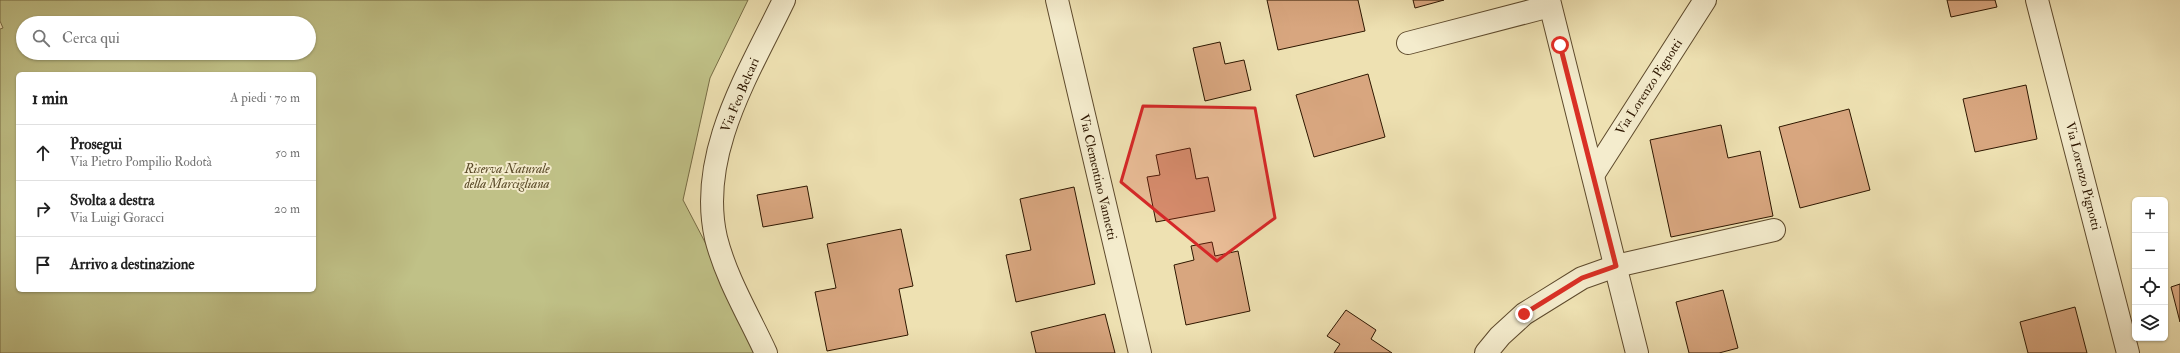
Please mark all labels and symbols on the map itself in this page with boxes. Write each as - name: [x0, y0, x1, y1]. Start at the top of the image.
- route start: [1551, 36, 1569, 54]
- street label: Via Lorenzo Pignotti: [1612, 36, 1686, 138]
- street label: Via Feo Belcari: [717, 55, 763, 135]
- street label: Via Clementino Vannetti: [1076, 113, 1120, 242]
- street label: Via Lorenzo Pignotti: [2062, 120, 2104, 232]
- park label: Riserva Naturale della Marcigliana: [463, 161, 550, 192]
- route end: [1515, 305, 1533, 323]

